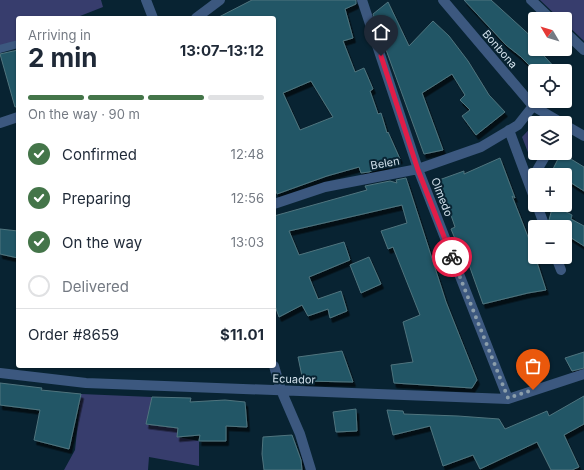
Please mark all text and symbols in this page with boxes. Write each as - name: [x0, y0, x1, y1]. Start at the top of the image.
- north arrow: [528, 12, 572, 56]
- map controls: [528, 12, 572, 264]
- pin: [364, 15, 398, 56]
- icon: home: [370, 21, 392, 43]
- text: Arriving in: [28, 27, 91, 43]
- street label: Bonbona: [480, 27, 520, 71]
- text: 13:07–13:12: [180, 41, 264, 60]
- text: 2 min: [28, 42, 98, 73]
- button: locate: [528, 64, 572, 108]
- text: On the way · 90 m: [28, 106, 140, 122]
- button: layers: [528, 116, 572, 160]
- icon: check: [28, 143, 50, 165]
- text: Confirmed: [62, 145, 137, 164]
- text: 12:48: [231, 146, 264, 162]
- street label: Belen: [369, 154, 401, 172]
- button: +: [528, 168, 572, 212]
- street label: Olmedo: [428, 176, 456, 219]
- icon: check: [28, 187, 50, 209]
- text: Preparing: [62, 189, 131, 208]
- text: 12:56: [231, 190, 264, 206]
- button: −: [528, 220, 572, 264]
- icon: check: [28, 231, 50, 253]
- text: On the way: [62, 233, 142, 252]
- text: 13:03: [231, 234, 264, 250]
- courier: [432, 237, 472, 277]
- icon: bike: [441, 246, 463, 268]
- text: Delivered: [62, 277, 129, 296]
- text: Order #8659: [28, 325, 119, 344]
- text: $11.01: [220, 325, 264, 344]
- pin: [516, 349, 550, 390]
- icon: bag: [522, 355, 544, 377]
- street label: Ecuador: [272, 371, 316, 387]

